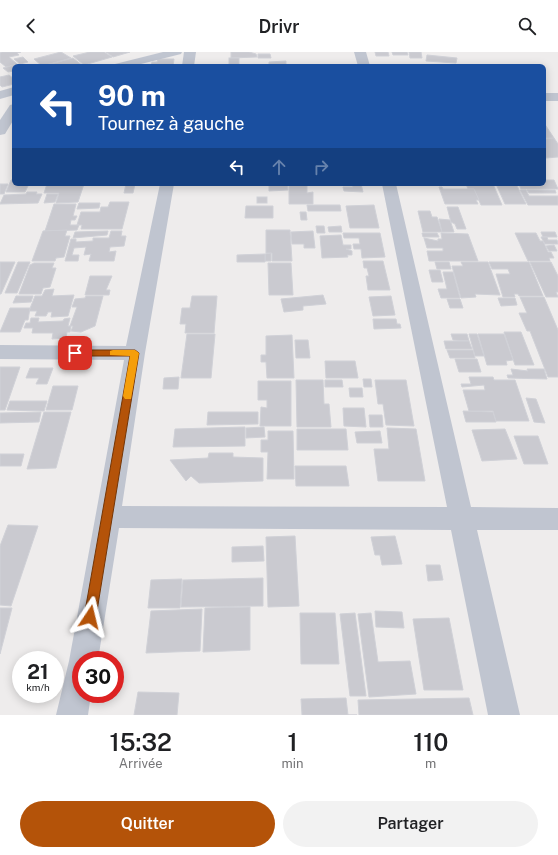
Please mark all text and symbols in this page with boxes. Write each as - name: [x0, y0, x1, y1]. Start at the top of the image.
- icon: back: [20, 15, 42, 37]
- icon: search: [516, 15, 538, 37]
- text: Drivr: [258, 16, 300, 37]
- text: 90 m: [98, 79, 166, 112]
- icon: left: [32, 80, 84, 132]
- text: Tournez à gauche: [98, 113, 245, 134]
- icon: left: [226, 156, 248, 178]
- icon: ahead: [268, 156, 290, 178]
- icon: right: [310, 156, 332, 178]
- pin: [58, 336, 92, 370]
- icon: arrive: [64, 342, 86, 364]
- position arrow: [69, 596, 111, 638]
- speed limit sign: 30: [72, 651, 124, 703]
- text: 21: [27, 660, 49, 684]
- text: km/h: [26, 681, 50, 693]
- text: 15:32: [110, 728, 172, 756]
- text: 1: [287, 728, 298, 756]
- text: 110: [413, 728, 448, 756]
- text: Arrivée: [119, 756, 163, 771]
- text: min: [281, 756, 304, 771]
- text: m: [425, 756, 436, 771]
- button: Quitter: [20, 801, 275, 847]
- button: Partager: [283, 801, 538, 847]

